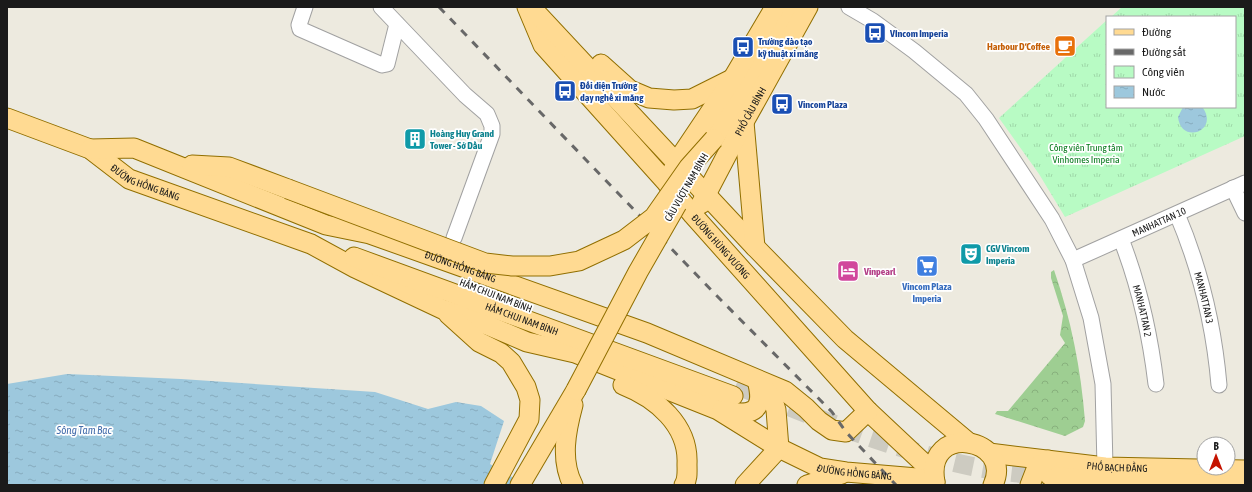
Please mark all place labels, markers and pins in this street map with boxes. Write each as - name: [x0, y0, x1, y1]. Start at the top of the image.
- bus stop icon: VIncom Imperia: [862, 20, 888, 46]
- place label: VIncom Imperia: [889, 28, 949, 39]
- cafe icon: Harbour D‘Coffee: [1052, 33, 1078, 59]
- bus stop icon: Trường đào tạo kỹ thuật xi măng: [730, 34, 756, 60]
- place label: Trường đào tạo kỹ thuật xi măng: [758, 36, 819, 59]
- place label: Harbour D‘Coffee: [987, 41, 1050, 52]
- bus stop icon: Đối diện Trường dạy nghề xi măng: [552, 78, 578, 104]
- place label: Đối diện Trường dạy nghề xi măng: [580, 80, 644, 103]
- bus stop icon: Vincom Plaza: [769, 91, 795, 117]
- place label: Vincom Plaza: [797, 99, 848, 110]
- building icon: Hoàng Huy Grand Tower - Sở Dầu: [402, 126, 428, 152]
- place label: Hoàng Huy Grand Tower - Sở Dầu: [430, 128, 494, 151]
- theatre icon: CGV Vincom Imperia: [958, 241, 984, 267]
- place label: CGV Vincom Imperia: [986, 243, 1030, 266]
- supermarket icon: Vincom Plaza Imperia: [914, 253, 940, 279]
- hotel icon: Vinpearl: [835, 258, 861, 284]
- place label: Vinpearl: [863, 266, 896, 277]
- place label: Vincom Plaza Imperia: [901, 281, 952, 304]

